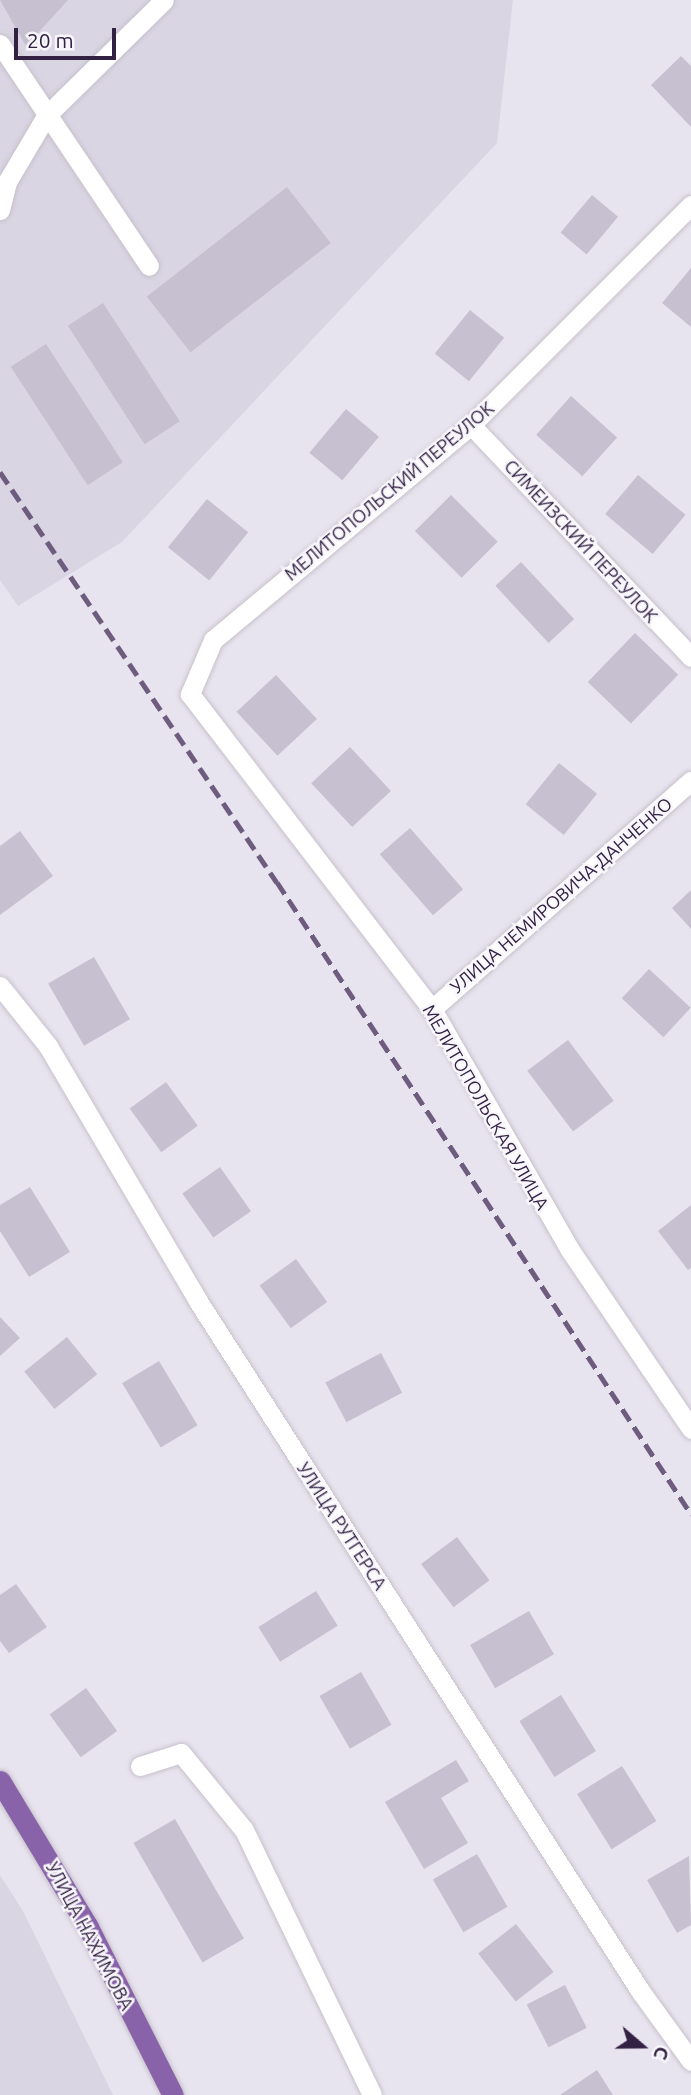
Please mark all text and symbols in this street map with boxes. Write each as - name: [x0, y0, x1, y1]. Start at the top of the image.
- scale bar: [18, 14, 119, 58]
- text: 20 m: [27, 28, 74, 52]
- street label: МЕЛИТОПОЛЬСКИЙ ПЕРЕУЛОК: [280, 397, 498, 585]
- street label: СИМЕИЗСКИЙ ПЕРЕУЛОК: [500, 455, 662, 627]
- street label: УЛИЦА НЕМИРОВИЧА-ДАНЧЕНКО: [446, 793, 676, 997]
- street label: МЕЛИТОПОЛЬСКАЯ УЛИЦА: [418, 1001, 554, 1213]
- street label: УЛИЦА РУТГЕРСА: [293, 1458, 391, 1594]
- street label: УЛИЦА НАХИМОВА: [42, 1858, 138, 2014]
- north arrow: [607, 2011, 677, 2081]
- text: С: [649, 2044, 674, 2063]

